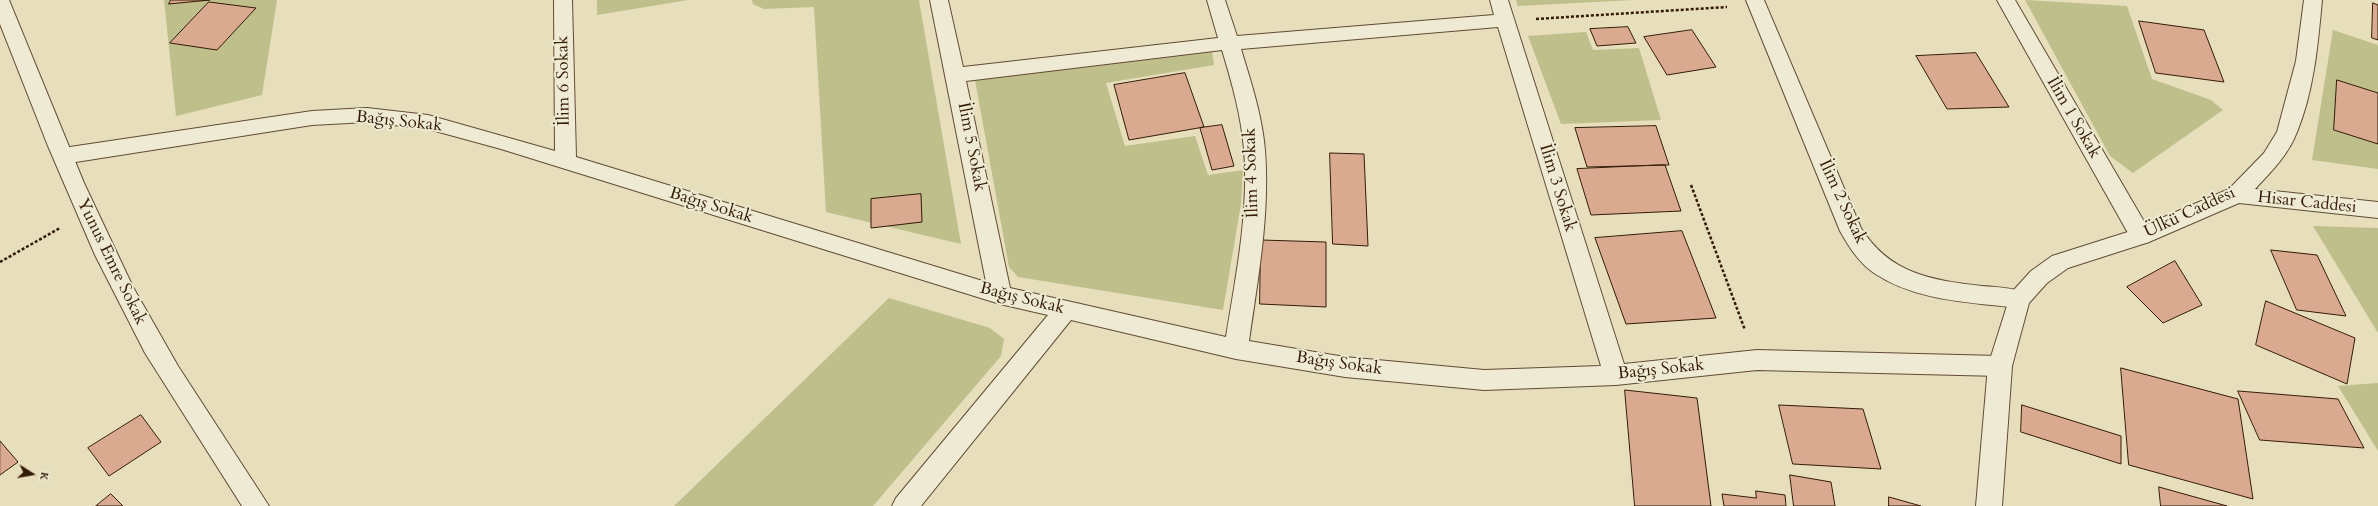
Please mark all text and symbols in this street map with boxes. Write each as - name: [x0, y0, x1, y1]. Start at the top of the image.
- street label: İlim 6 Sokak: [553, 36, 575, 126]
- street label: İlim 1 Sokak: [2042, 74, 2104, 162]
- street label: İlim 5 Sokak: [952, 101, 990, 193]
- street label: Bağış Sokak: [355, 107, 443, 137]
- street label: İlim 4 Sokak: [1240, 127, 1264, 219]
- street label: İlim 3 Sokak: [1534, 142, 1580, 234]
- street label: İlim 2 Sokak: [1814, 157, 1870, 247]
- street label: Ülkü Caddesi: [2141, 183, 2239, 243]
- street label: Bağış Sokak: [667, 184, 755, 228]
- street label: Hisar Caddesi: [2256, 188, 2358, 218]
- street label: Yunus Emre Sokak: [72, 196, 150, 328]
- street label: Bağış Sokak: [977, 279, 1067, 319]
- street label: Bağış Sokak: [1295, 348, 1383, 380]
- street label: Bağış Sokak: [1617, 355, 1705, 385]
- north arrow: [12, 454, 52, 494]
- text: K: [36, 471, 52, 482]

